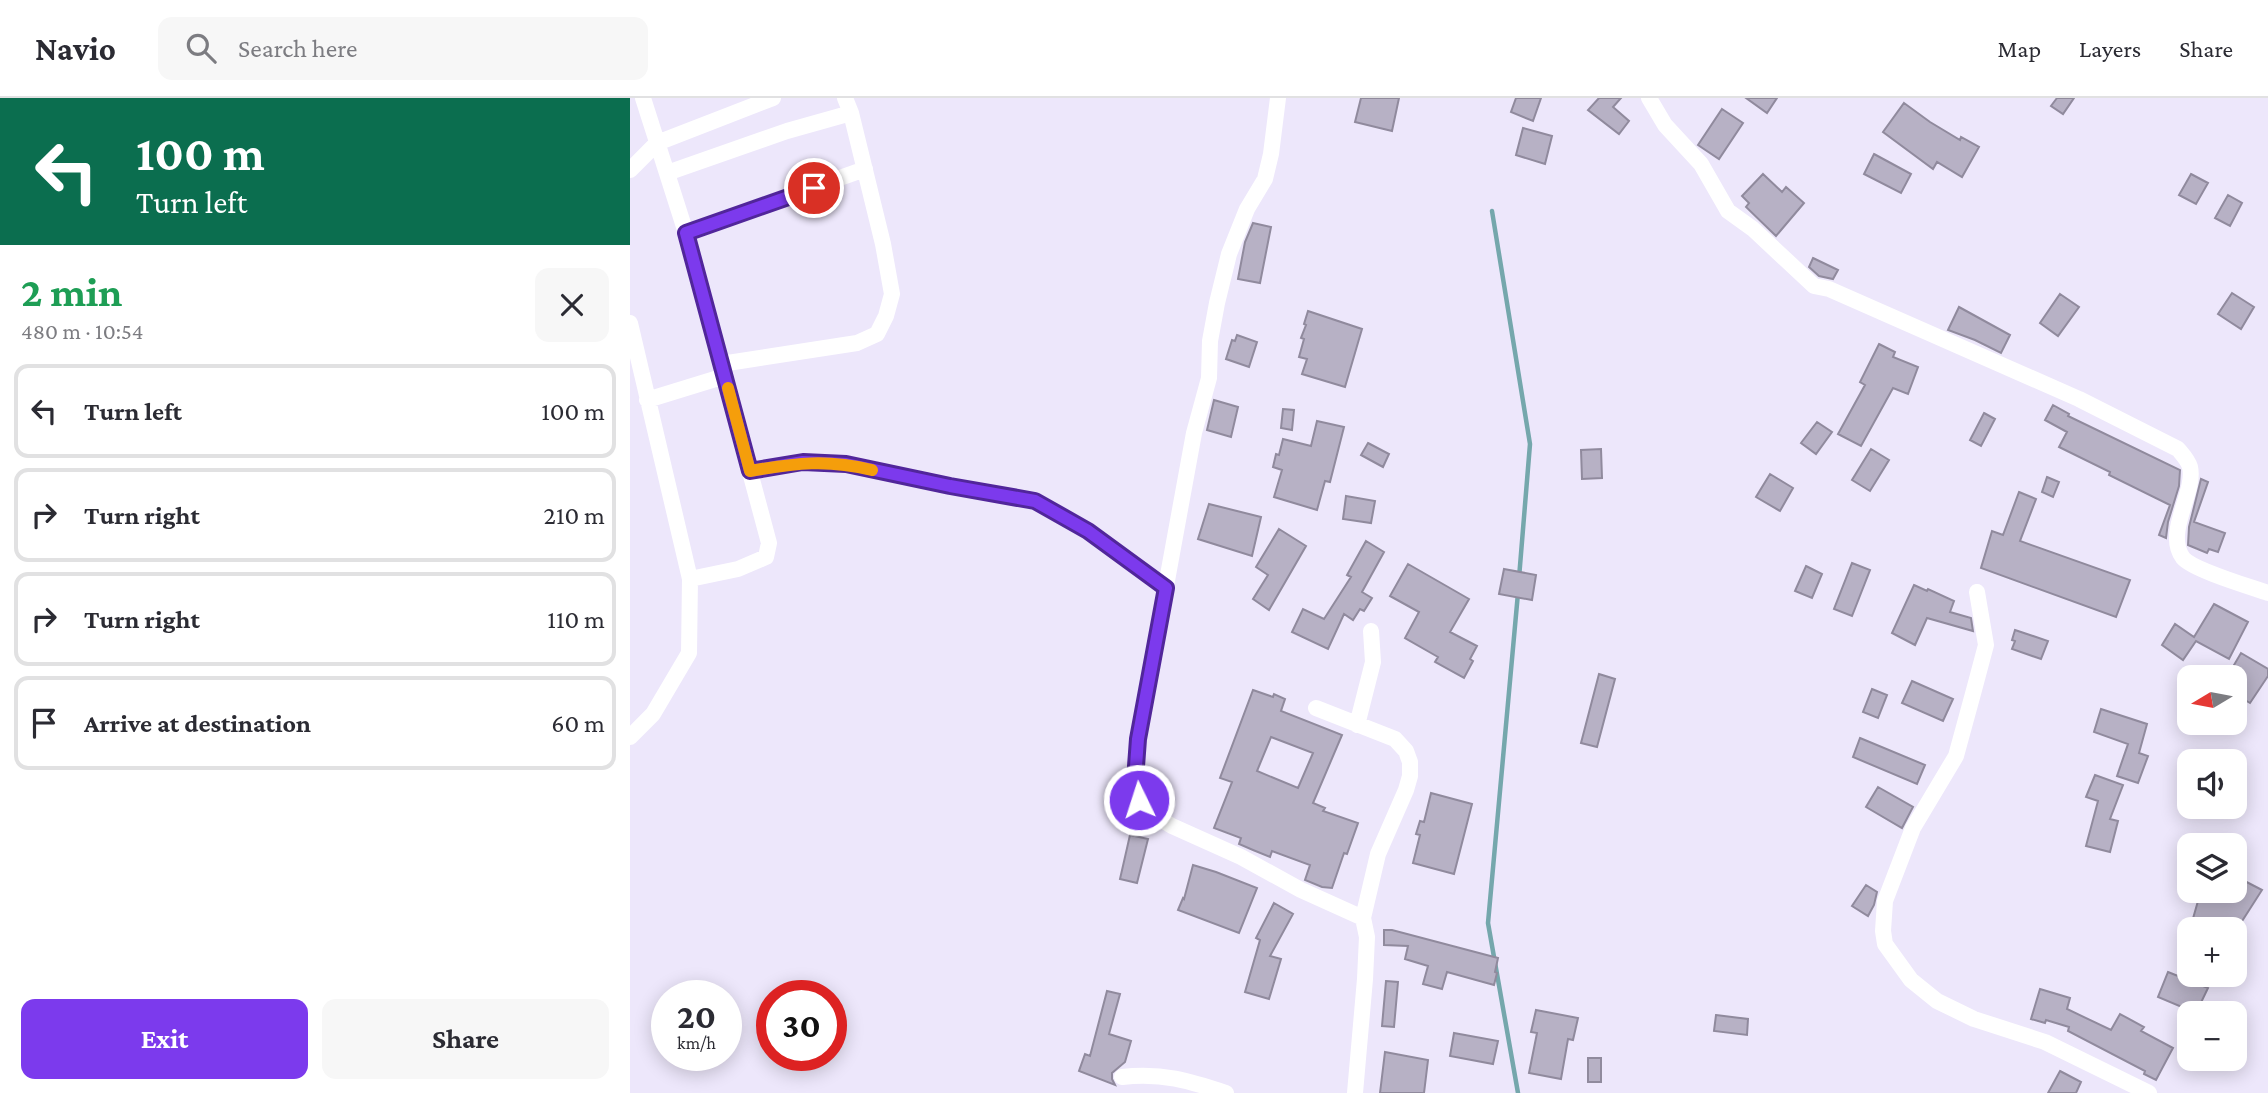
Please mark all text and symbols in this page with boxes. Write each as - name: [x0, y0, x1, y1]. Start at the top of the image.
- search box: [158, 17, 648, 80]
- icon: search: [182, 29, 220, 67]
- text: Navio: [35, 30, 116, 67]
- text: Search here: [238, 34, 357, 63]
- text: Map: [1997, 35, 2041, 62]
- text: Layers: [2079, 35, 2141, 62]
- text: Share: [2179, 35, 2233, 62]
- icon: left: [21, 126, 112, 217]
- text: 100 m: [136, 126, 265, 181]
- pin: [784, 158, 844, 218]
- icon: arrive: [795, 169, 833, 207]
- text: Turn left: [136, 184, 247, 220]
- text: 2 min: [21, 268, 122, 315]
- button: close: [535, 268, 609, 342]
- text: 480 m · 10:54: [21, 318, 144, 344]
- icon: left: [25, 392, 63, 430]
- text: Turn left: [84, 397, 182, 426]
- text: 100 m: [541, 397, 605, 426]
- icon: right: [25, 496, 63, 534]
- text: Turn right: [84, 501, 200, 530]
- text: 210 m: [544, 501, 605, 530]
- icon: right: [25, 600, 63, 638]
- text: Turn right: [84, 605, 200, 634]
- text: 110 m: [547, 605, 605, 634]
- north arrow: [2177, 665, 2247, 735]
- map controls: [2177, 665, 2247, 1071]
- icon: arrive: [25, 704, 63, 742]
- text: Arrive at destination: [84, 709, 311, 738]
- text: 60 m: [551, 709, 605, 738]
- button: sound: [2177, 749, 2247, 819]
- position arrow: [1102, 763, 1176, 837]
- button: layers: [2177, 833, 2247, 903]
- button: +: [2177, 917, 2247, 987]
- speed limit sign: 30: [756, 980, 847, 1071]
- text: 20: [677, 997, 716, 1036]
- button: Exit: [21, 999, 308, 1079]
- button: Share: [322, 999, 609, 1079]
- button: −: [2177, 1001, 2247, 1071]
- text: km/h: [677, 1033, 716, 1053]

